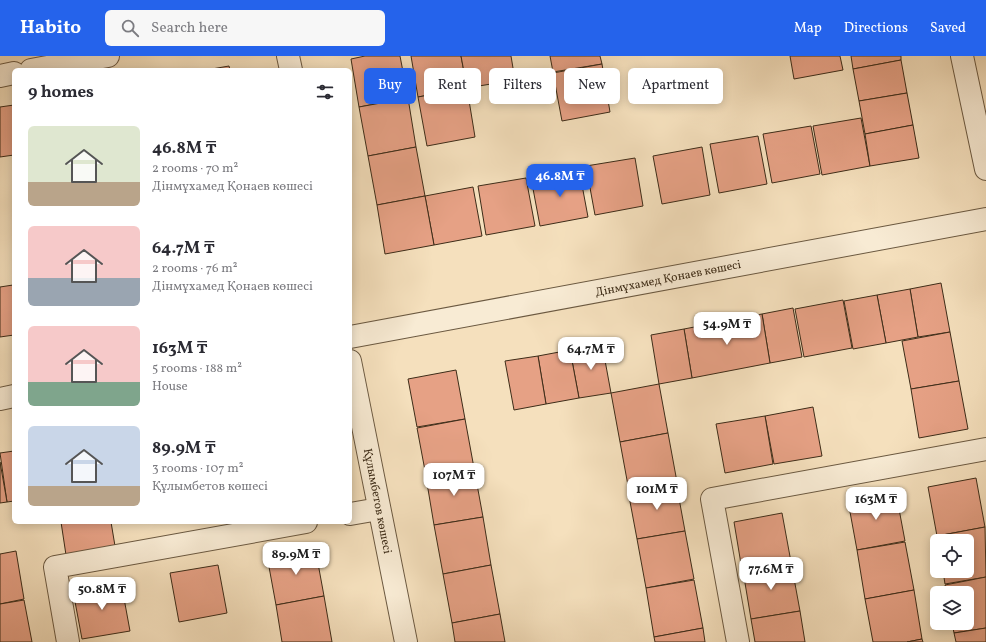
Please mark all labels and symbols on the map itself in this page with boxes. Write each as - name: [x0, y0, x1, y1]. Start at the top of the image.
- pin: 46.8M ₸: [523, 164, 597, 198]
- street label: Дінмұхамед Қонаев көшесі: [594, 257, 743, 301]
- pin: 54.9M ₸: [690, 312, 764, 346]
- pin: 64.7M ₸: [554, 337, 628, 371]
- street label: Құлымбетов көшесі: [359, 447, 395, 556]
- pin: 107M ₸: [421, 463, 487, 497]
- pin: 101M ₸: [624, 477, 690, 511]
- pin: 163M ₸: [843, 487, 909, 521]
- pin: 89.9M ₸: [259, 542, 333, 576]
- pin: 77.6M ₸: [734, 557, 808, 591]
- pin: 50.8M ₸: [65, 577, 139, 611]

